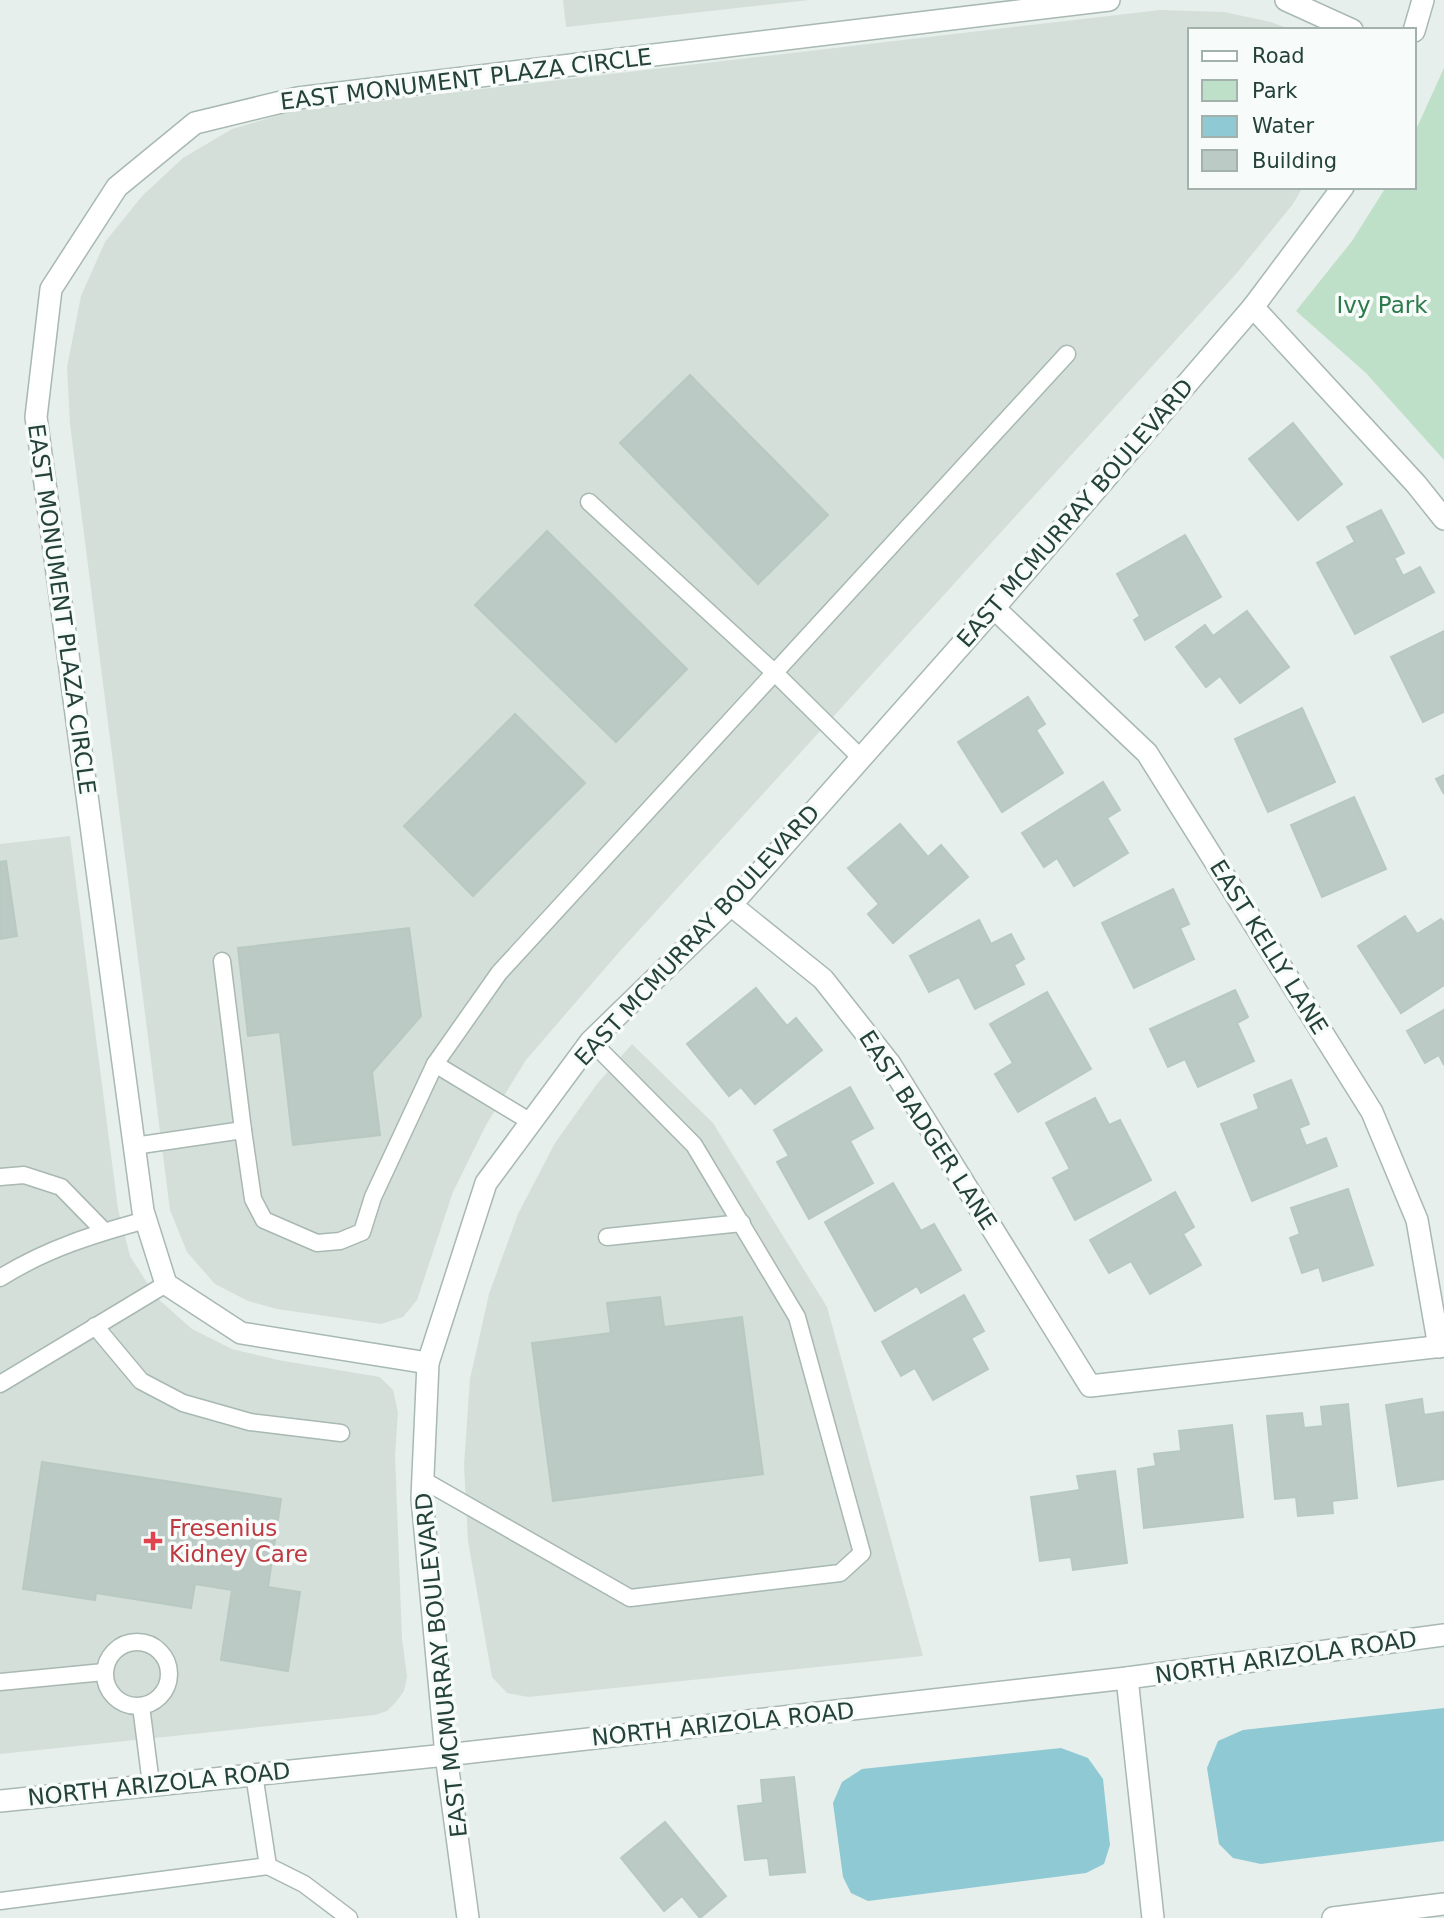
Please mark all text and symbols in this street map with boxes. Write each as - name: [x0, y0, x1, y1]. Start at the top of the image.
- legend: [1188, 28, 1416, 189]
- street label: EAST MONUMENT PLAZA CIRCLE: [279, 43, 653, 115]
- text: Road: [1252, 44, 1305, 68]
- text: Park: [1252, 79, 1298, 103]
- text: Water: [1252, 114, 1314, 138]
- text: Building: [1252, 149, 1337, 173]
- park label: Ivy Park: [1336, 292, 1428, 318]
- street label: EAST MCMURRAY BOULEVARD: [952, 374, 1198, 652]
- street label: EAST MONUMENT PLAZA CIRCLE: [23, 422, 101, 796]
- street label: EAST MCMURRAY BOULEVARD: [569, 799, 825, 1071]
- street label: EAST KELLY LANE: [1205, 855, 1333, 1039]
- street label: EAST BADGER LANE: [854, 1026, 1002, 1234]
- street label: EAST MCMURRAY BOULEVARD: [410, 1491, 472, 1839]
- place label: Fresenius Kidney Care: [169, 1515, 308, 1567]
- marker: Fresenius Kidney Care: [143, 1531, 163, 1551]
- street label: NORTH ARIZOLA ROAD: [1153, 1626, 1419, 1688]
- street label: NORTH ARIZOLA ROAD: [590, 1697, 856, 1751]
- street label: NORTH ARIZOLA ROAD: [26, 1757, 292, 1811]

